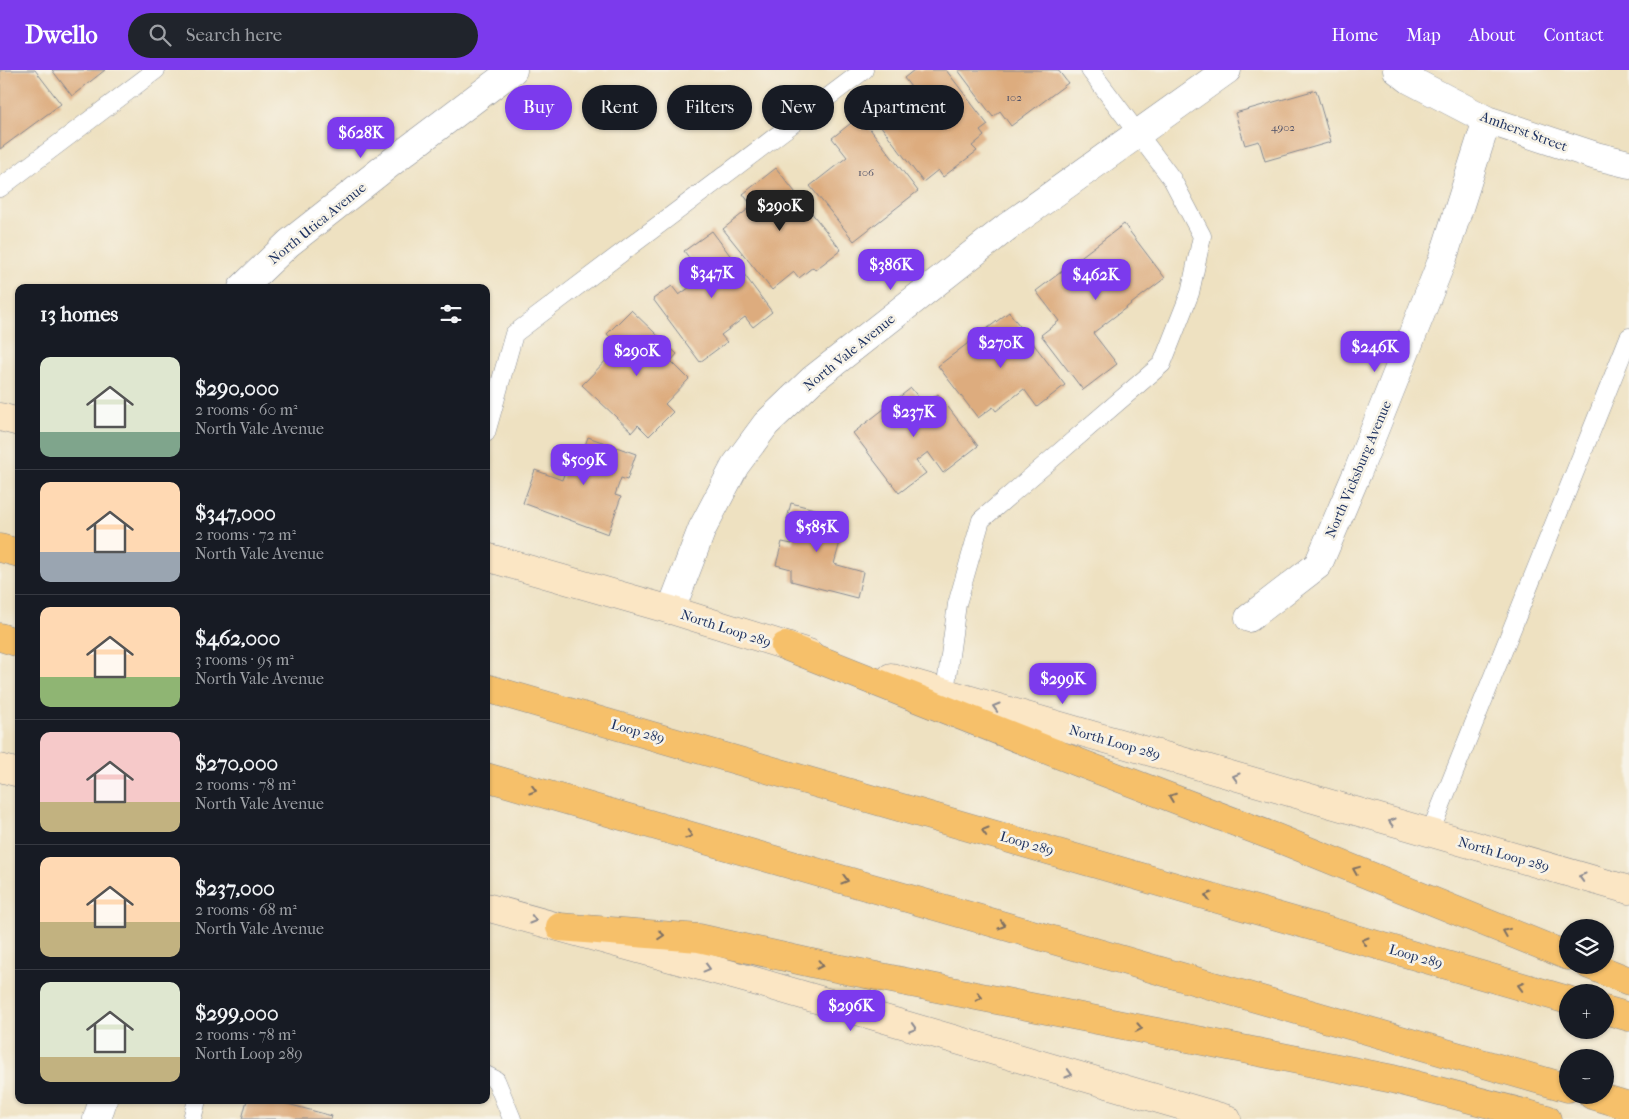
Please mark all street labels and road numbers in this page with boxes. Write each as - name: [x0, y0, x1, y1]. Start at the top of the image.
- street label: Amherst Street: [1477, 107, 1570, 155]
- street label: North Utica Avenue: [265, 179, 369, 268]
- street label: North Vale Avenue: [800, 310, 899, 395]
- street label: North Vicksburg Avenue: [1322, 398, 1395, 540]
- street label: North Loop 289: [678, 606, 773, 651]
- street label: Loop 289: [609, 716, 667, 747]
- street label: North Loop 289: [1067, 721, 1162, 764]
- street label: Loop 289: [998, 828, 1056, 859]
- street label: North Loop 289: [1456, 833, 1551, 876]
- street label: Loop 289: [1387, 941, 1445, 972]

